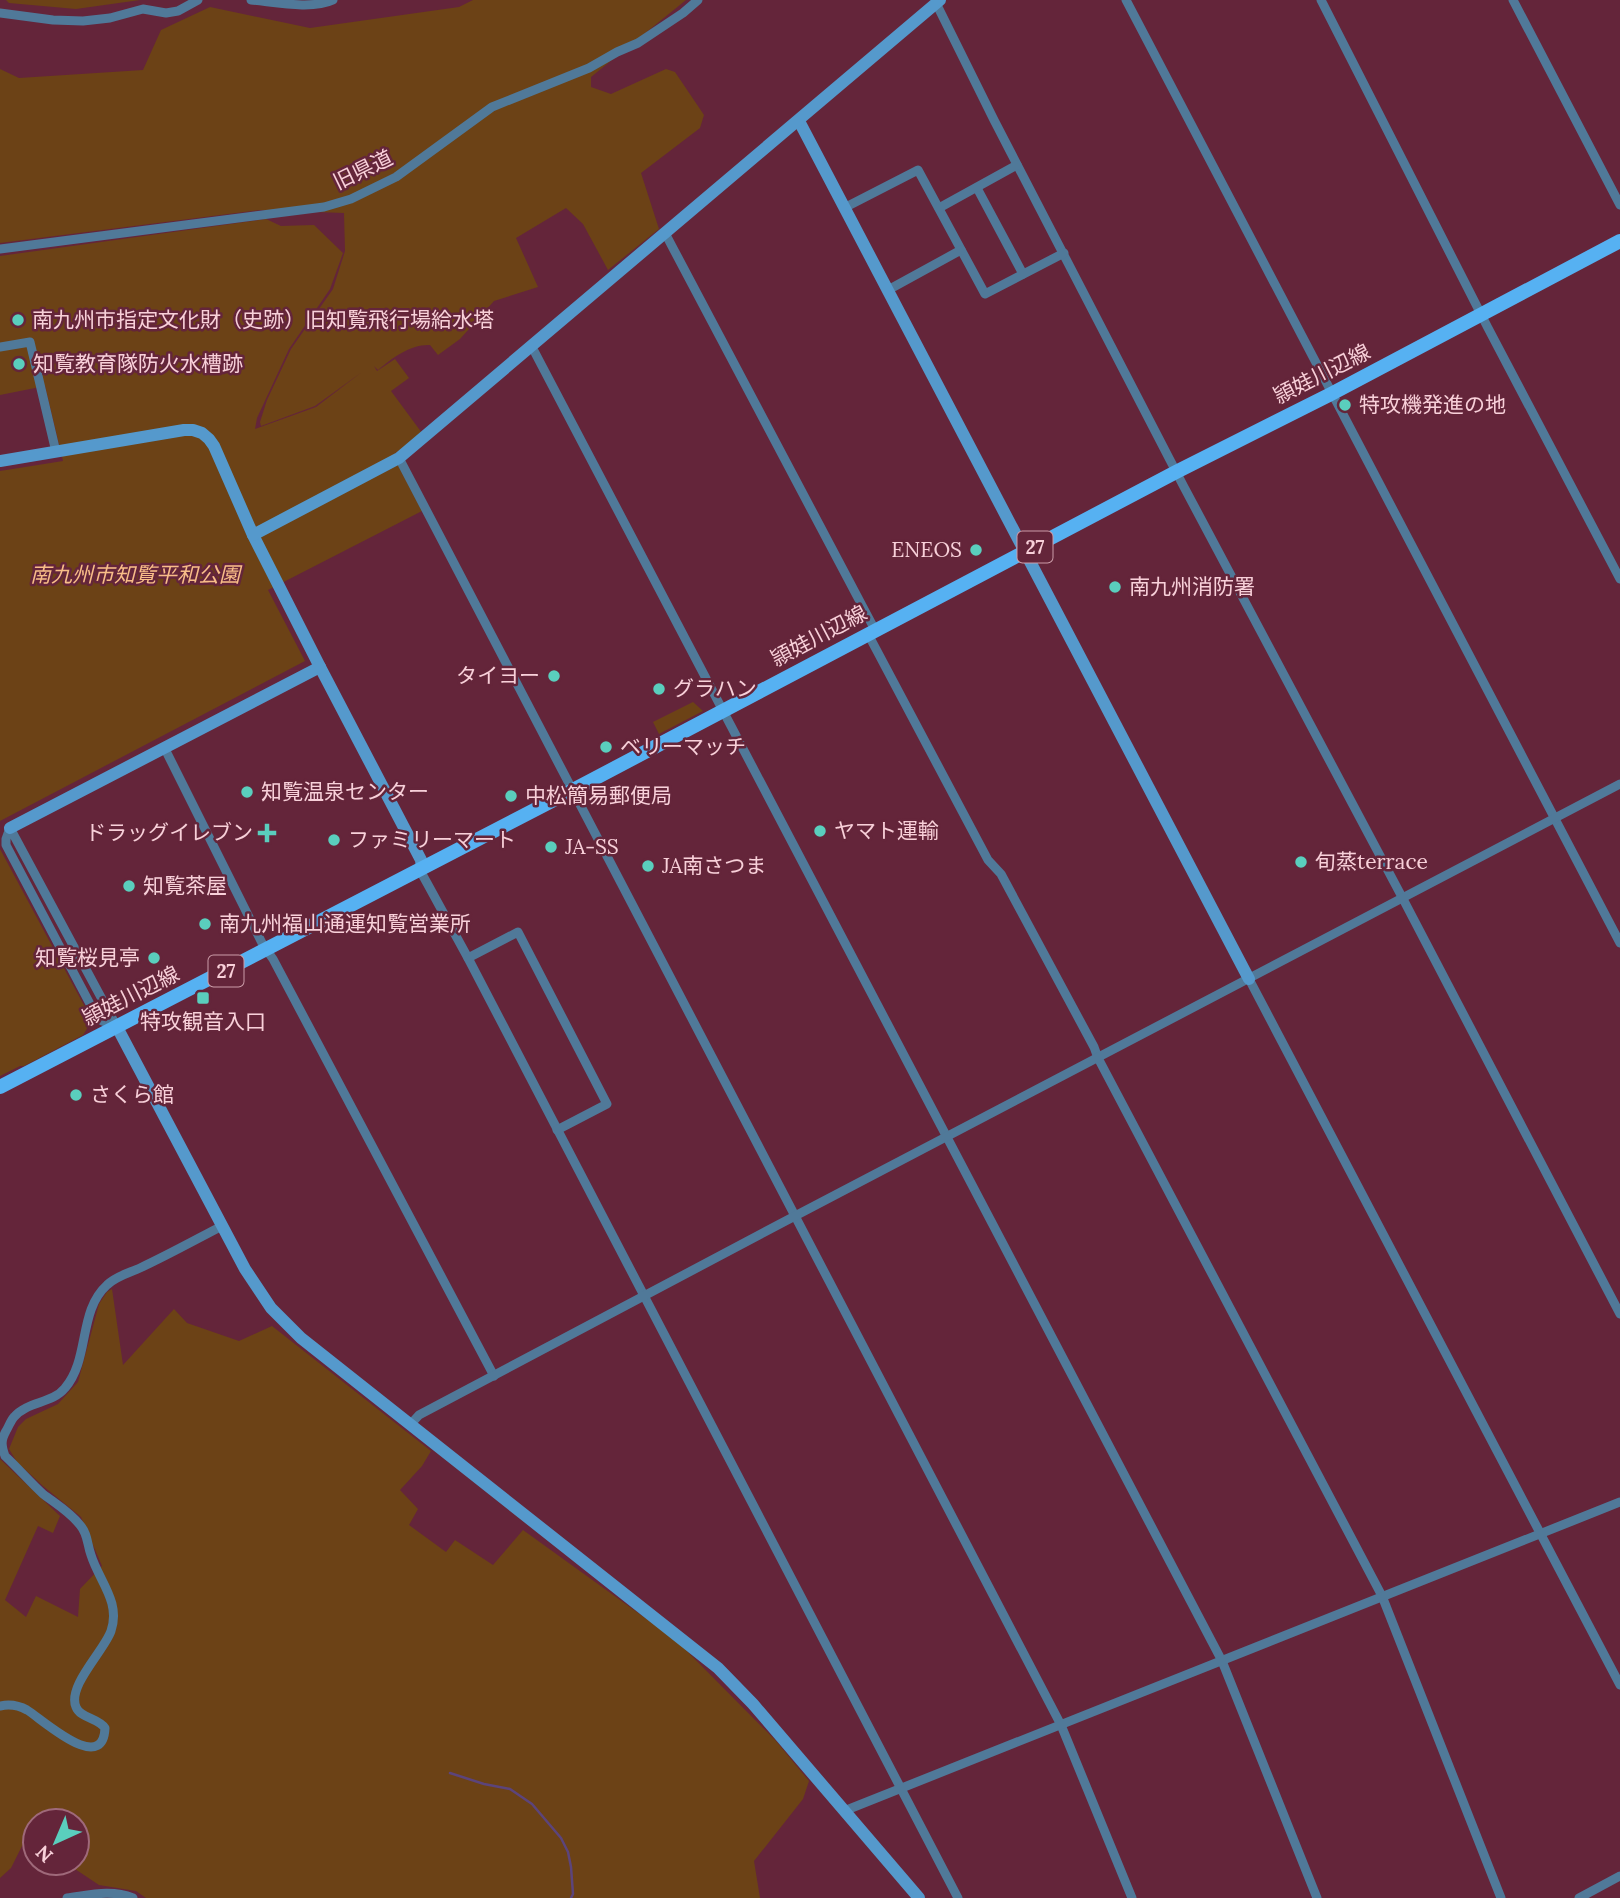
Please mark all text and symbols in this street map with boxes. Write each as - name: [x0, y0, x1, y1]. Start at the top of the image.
- street label: 旧県道: [329, 144, 397, 195]
- place label: 南九州市指定文化財（史跡）旧知覧飛行場給水塔: [32, 306, 494, 333]
- marker: 南九州市指定文化財（史跡）旧知覧飛行場給水塔: [10, 312, 26, 328]
- street label: 頴娃川辺線: [1269, 338, 1375, 409]
- place label: 知覧教育隊防火水槽跡: [33, 350, 243, 377]
- marker: 知覧教育隊防火水槽跡: [11, 356, 27, 372]
- place label: 特攻機発進の地: [1359, 391, 1506, 418]
- marker: 特攻機発進の地: [1337, 397, 1353, 413]
- road number: 27: [1018, 532, 1052, 562]
- place label: ENEOS: [891, 536, 962, 563]
- marker: ENEOS: [968, 542, 984, 558]
- park label: 南九州市知覧平和公園: [30, 561, 243, 588]
- place label: 南九州消防署: [1129, 573, 1255, 600]
- marker: 南九州消防署: [1107, 579, 1123, 595]
- street label: 頴娃川辺線: [766, 599, 871, 672]
- place label: タイヨー: [456, 662, 540, 689]
- marker: タイヨー: [546, 668, 562, 684]
- place label: グラハン: [673, 675, 757, 702]
- marker: グラハン: [651, 681, 667, 697]
- place label: ベリーマッチ: [620, 733, 746, 760]
- marker: ベリーマッチ: [598, 739, 614, 755]
- place label: 知覧温泉センター: [261, 778, 429, 805]
- place label: 中松簡易郵便局: [525, 782, 672, 809]
- marker: 知覧温泉センター: [239, 784, 255, 800]
- marker: 中松簡易郵便局: [503, 788, 519, 804]
- place label: ヤマト運輸: [834, 817, 939, 844]
- place label: ドラッグイレブン: [85, 819, 253, 846]
- marker: ヤマト運輸: [812, 823, 828, 839]
- marker: ドラッグイレブン: [259, 825, 275, 841]
- place label: ファミリーマート: [348, 826, 516, 853]
- marker: ファミリーマート: [326, 832, 342, 848]
- place label: JA-SS: [564, 833, 619, 860]
- marker: JA-SS: [543, 839, 559, 855]
- place label: 旬蒸terrace: [1315, 848, 1428, 875]
- place label: JA南さつま: [661, 852, 766, 879]
- marker: 旬蒸terrace: [1293, 854, 1309, 870]
- marker: JA南さつま: [640, 858, 656, 874]
- place label: 知覧茶屋: [143, 872, 227, 899]
- marker: 知覧茶屋: [121, 878, 137, 894]
- place label: 南九州福山通運知覧営業所: [219, 910, 471, 937]
- marker: 南九州福山通運知覧営業所: [197, 916, 213, 932]
- place label: 知覧桜見亭: [35, 944, 140, 971]
- marker: 知覧桜見亭: [146, 950, 162, 966]
- road number: 27: [208, 956, 244, 987]
- street label: 頴娃川辺線: [78, 960, 184, 1031]
- marker: 特攻観音入口: [195, 990, 211, 1006]
- place label: 特攻観音入口: [140, 1008, 266, 1035]
- place label: さくら館: [90, 1081, 174, 1108]
- marker: さくら館: [68, 1087, 84, 1103]
- north arrow: [21, 1807, 91, 1877]
- text: N: [30, 1840, 58, 1868]

